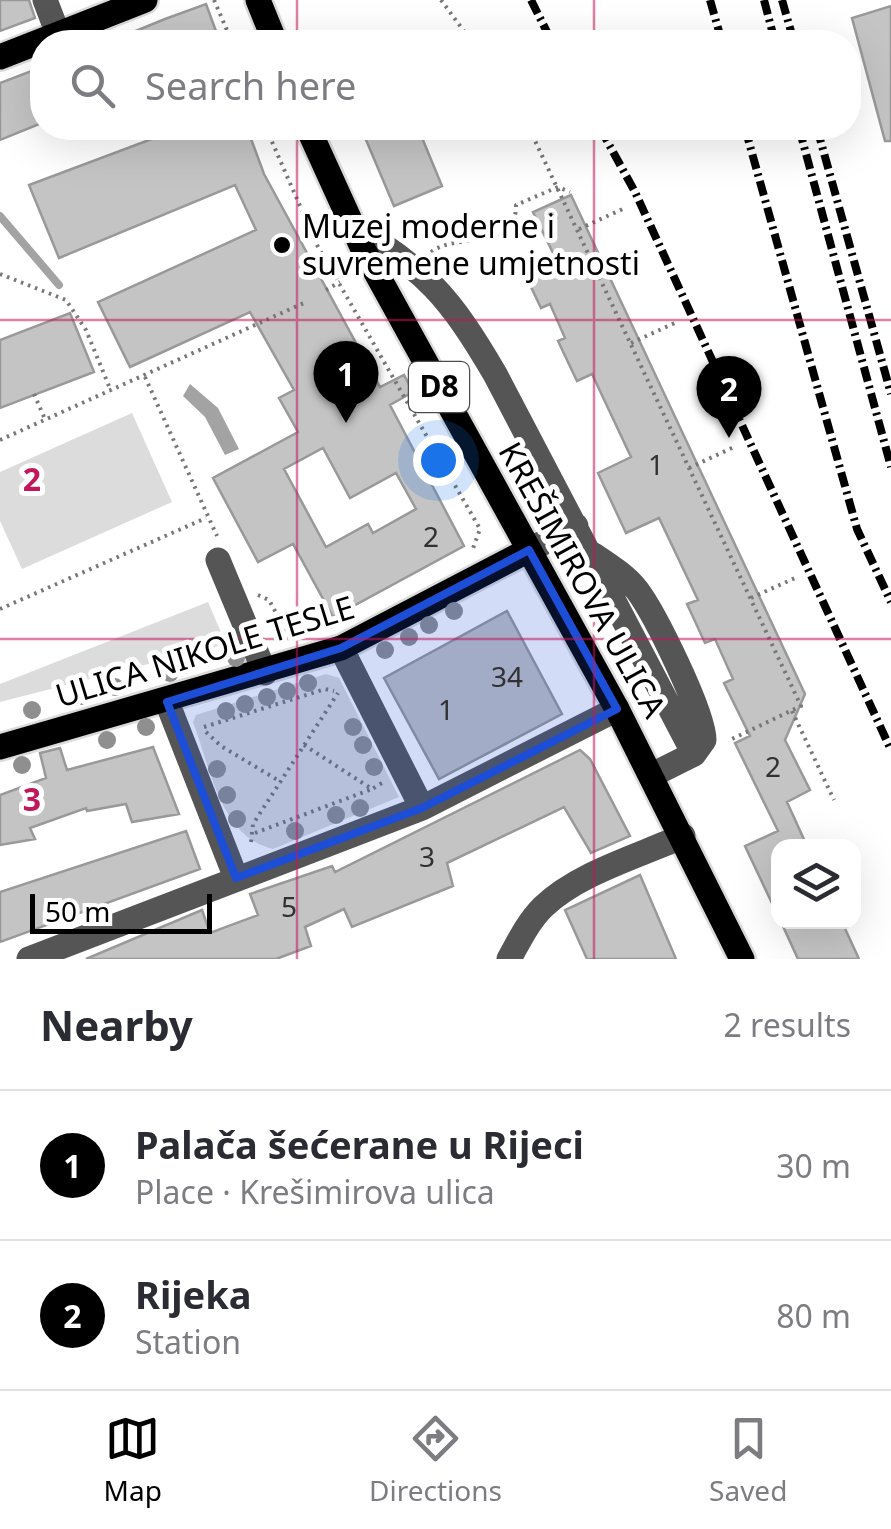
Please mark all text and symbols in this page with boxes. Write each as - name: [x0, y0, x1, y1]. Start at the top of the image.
- search box: [30, 30, 861, 140]
- icon: search: [65, 58, 120, 113]
- text: Search here: [145, 59, 356, 111]
- place label: Muzej moderne i suvremene umjetnosti: [302, 204, 640, 284]
- marker: Muzej moderne i suvremene umjetnosti: [271, 234, 293, 256]
- pin: 1: [314, 340, 378, 423]
- pin: 2: [696, 356, 762, 438]
- road number: D8: [409, 362, 469, 412]
- street label: KREŠIMIROVA ULICA: [490, 434, 677, 725]
- your location: [413, 435, 464, 486]
- house number: 1: [648, 445, 664, 483]
- text: 2: [23, 457, 41, 500]
- house number: 2: [423, 517, 439, 555]
- street label: ULICA NIKOLE TESLE: [50, 585, 359, 716]
- house number: 34: [491, 657, 523, 695]
- house number: 1: [438, 690, 454, 728]
- house number: 2: [765, 747, 781, 785]
- text: 3: [23, 777, 41, 820]
- house number: 3: [419, 837, 435, 875]
- map controls: [771, 839, 861, 929]
- button: layers: [771, 839, 861, 929]
- house number: 5: [281, 887, 297, 925]
- scale bar: [30, 889, 212, 934]
- text: 50 m: [45, 892, 111, 930]
- text: Nearby: [40, 996, 193, 1053]
- text: 2 results: [724, 1003, 851, 1046]
- text: Palača šećerane u Rijeci: [135, 1118, 584, 1170]
- text: 1: [63, 1144, 82, 1187]
- text: 30 m: [776, 1144, 851, 1187]
- text: Place · Krešimirova ulica: [135, 1170, 495, 1213]
- text: Rijeka: [135, 1268, 252, 1320]
- text: 2: [63, 1294, 82, 1337]
- text: 80 m: [776, 1294, 851, 1337]
- text: Station: [135, 1320, 241, 1363]
- tab: Map: [104, 1411, 162, 1509]
- tab: Directions: [369, 1411, 502, 1509]
- tab: Saved: [709, 1411, 787, 1509]

